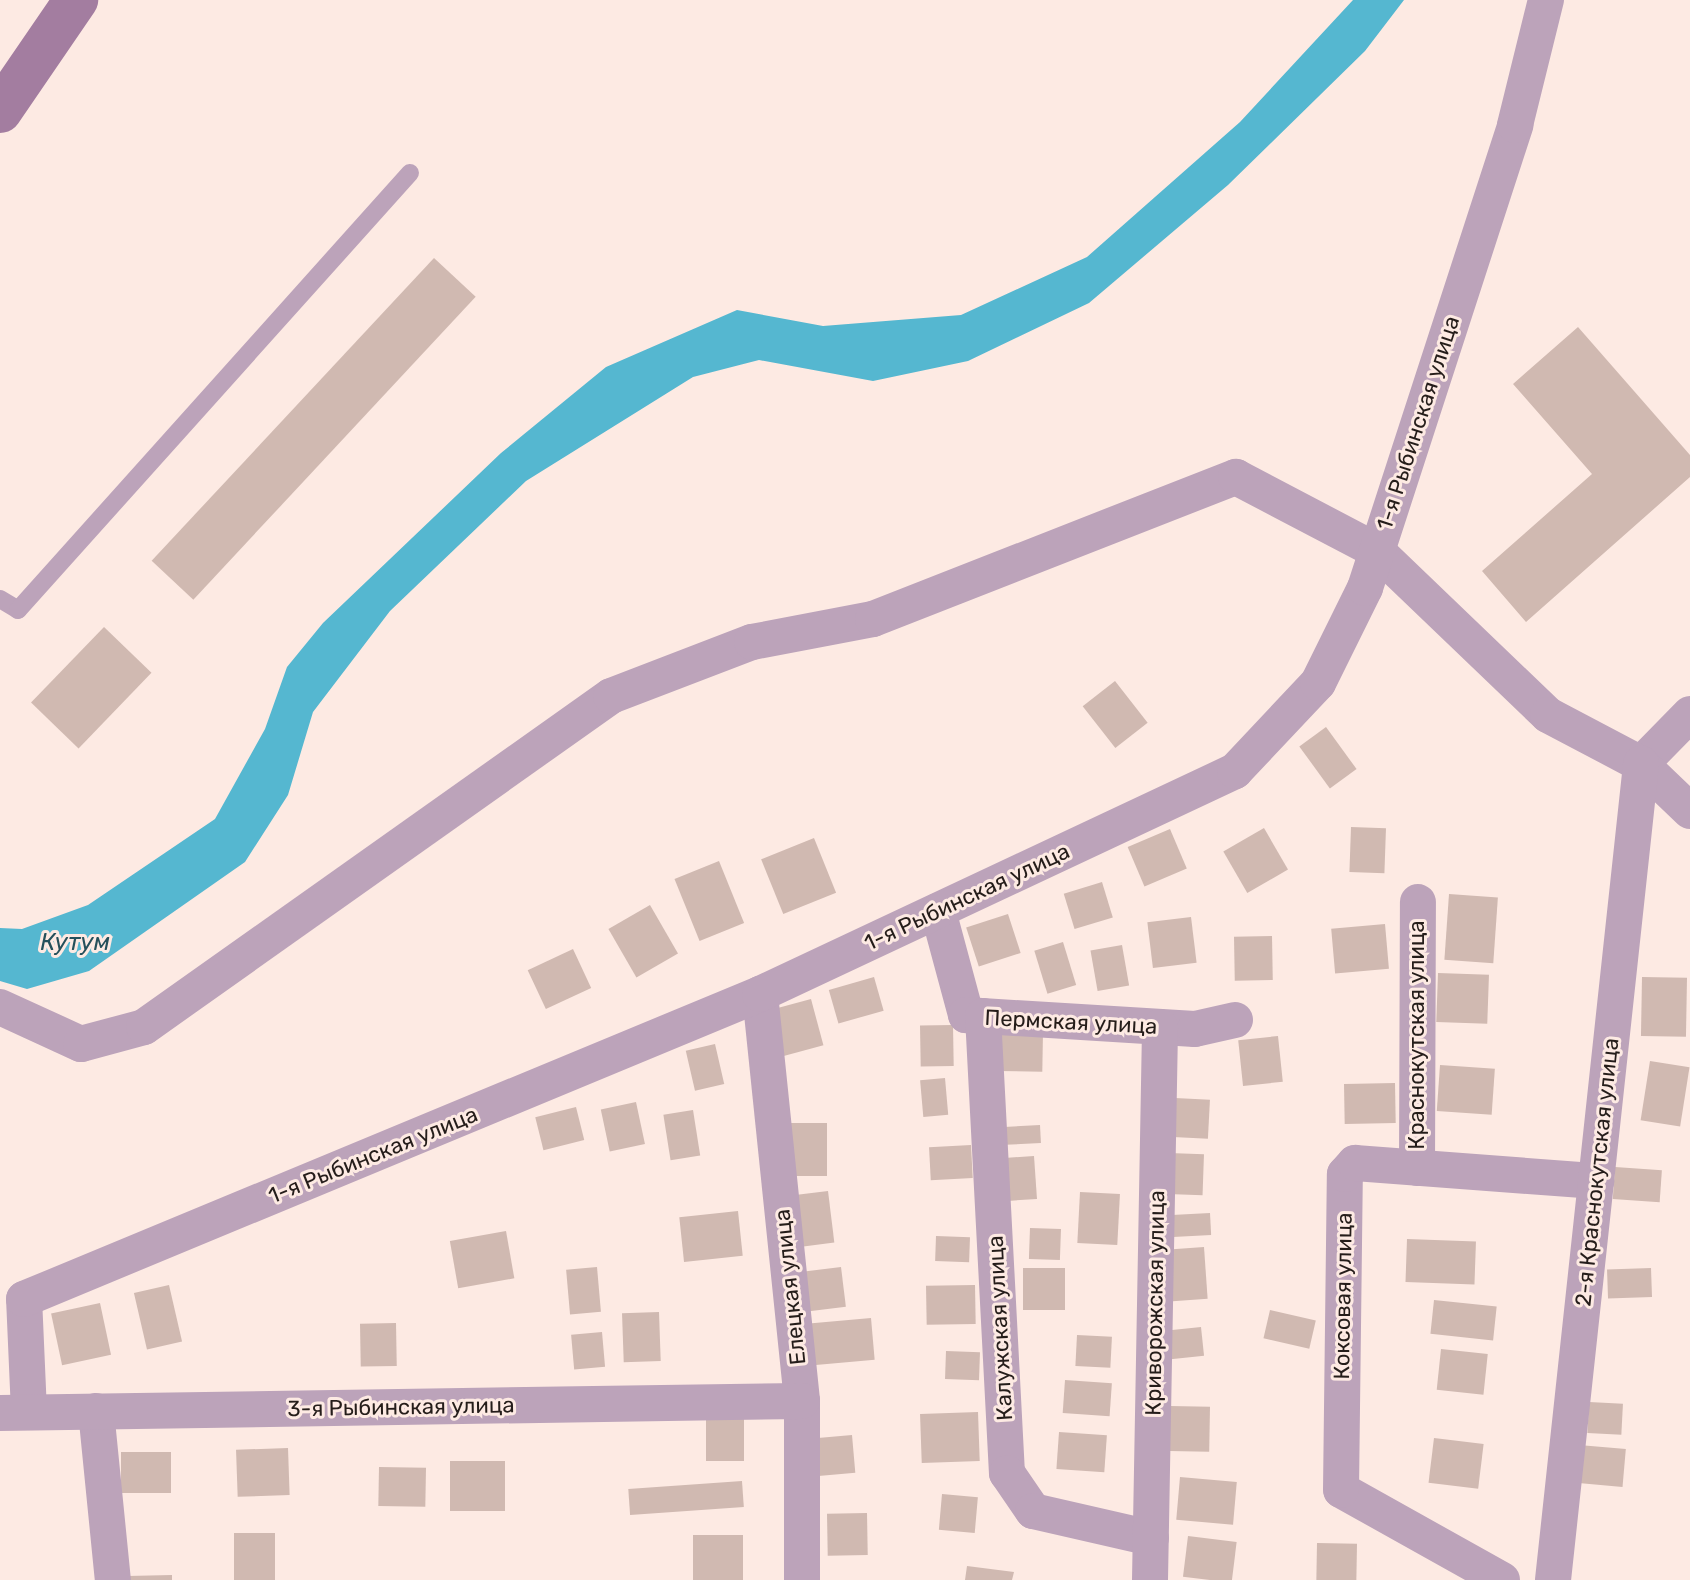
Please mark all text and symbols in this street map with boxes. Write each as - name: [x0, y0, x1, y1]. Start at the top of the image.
- street label: 1-я Рыбинская улица: [1371, 313, 1465, 533]
- street label: 1-я Рыбинская улица: [860, 838, 1074, 956]
- street label: Краснокутская улица: [1404, 920, 1430, 1150]
- water label: Кутум: [40, 929, 110, 957]
- street label: Пермская улица: [984, 1004, 1158, 1040]
- street label: 2-я Краснокутская улица: [1570, 1036, 1624, 1308]
- street label: 1-я Рыбинская улица: [264, 1101, 482, 1209]
- street label: Криворожская улица: [1140, 1190, 1170, 1416]
- street label: Елецкая улица: [769, 1208, 811, 1366]
- street label: Коксовая улица: [1328, 1212, 1358, 1380]
- street label: Калужская улица: [982, 1235, 1018, 1421]
- street label: 3-я Рыбинская улица: [287, 1392, 515, 1422]

